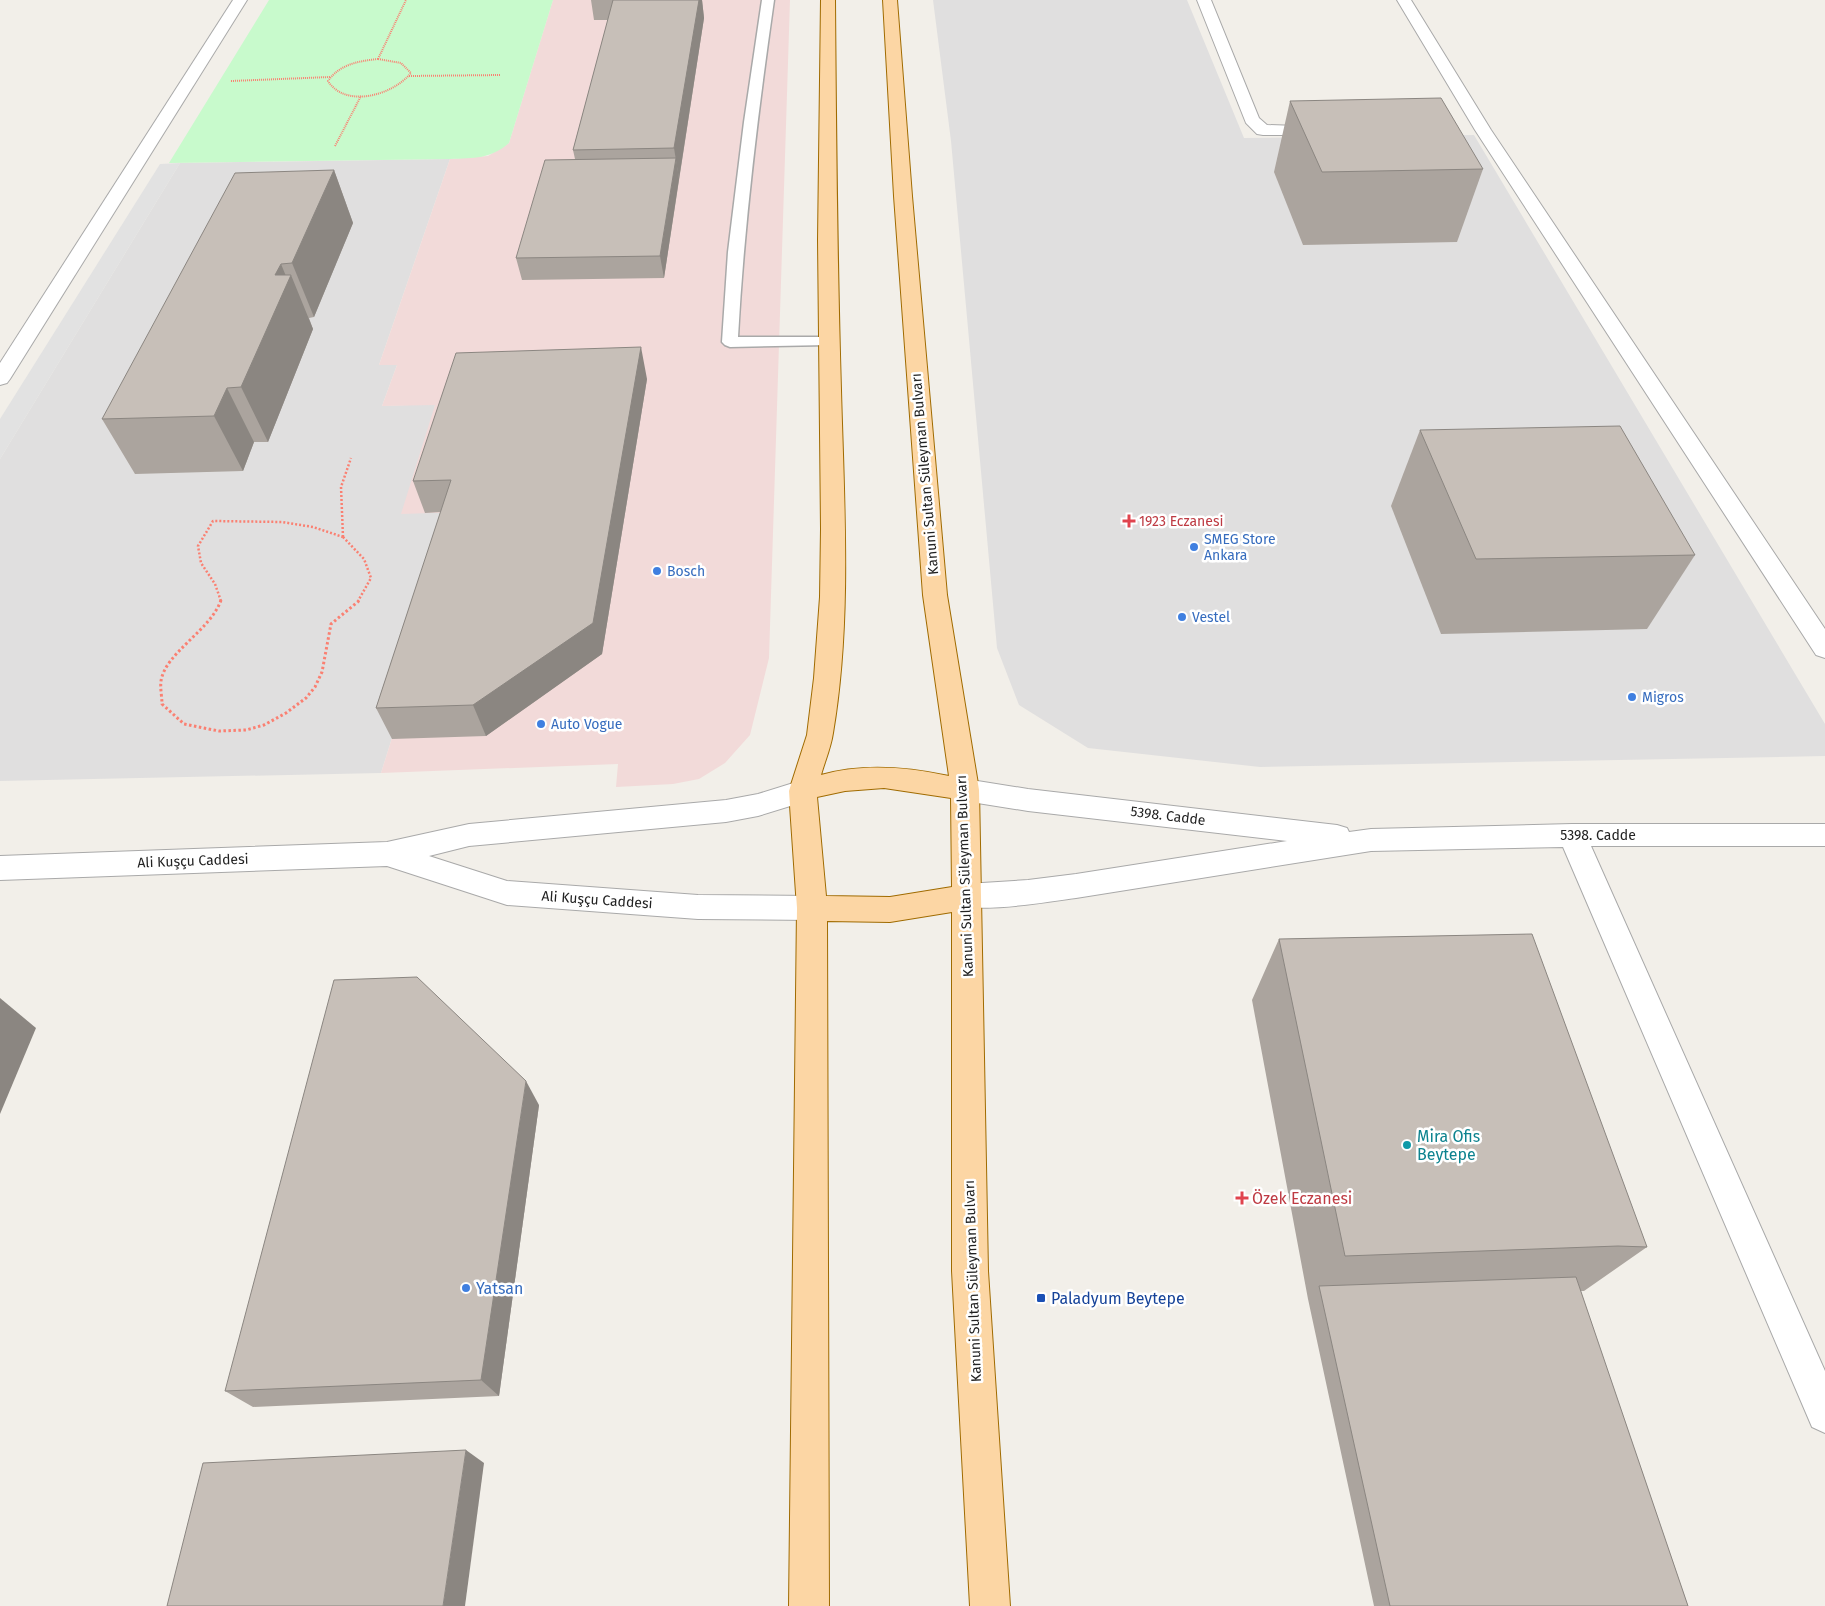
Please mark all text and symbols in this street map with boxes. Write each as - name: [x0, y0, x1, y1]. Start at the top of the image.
- street label: Kanuni Sultan Süleyman Bulvarı: [908, 372, 942, 576]
- place label: 1923 Eczanesi: [1139, 513, 1223, 530]
- marker: 1923 Eczanesi: [1123, 515, 1135, 527]
- place label: SMEG Store Ankara: [1204, 531, 1276, 564]
- marker: SMEG Store Ankara: [1188, 541, 1200, 553]
- place label: Bosch: [667, 563, 705, 580]
- marker: Bosch: [651, 565, 663, 577]
- place label: Vestel: [1192, 609, 1230, 626]
- marker: Vestel: [1176, 611, 1188, 623]
- place label: Migros: [1642, 689, 1684, 706]
- marker: Migros: [1626, 691, 1638, 703]
- place label: Auto Vogue: [551, 716, 622, 733]
- marker: Auto Vogue: [535, 718, 547, 730]
- street label: Kanuni Sultan Süleyman Bulvarı: [953, 775, 977, 977]
- street label: 5398. Cadde: [1129, 803, 1207, 829]
- street label: 5398. Cadde: [1560, 827, 1636, 844]
- street label: Ali Kuşçu Caddesi: [137, 851, 249, 871]
- street label: Ali Kuşçu Caddesi: [541, 888, 653, 912]
- place label: Mira Ofis Beytepe: [1417, 1127, 1480, 1164]
- marker: Mira Ofis Beytepe: [1401, 1139, 1413, 1151]
- street label: Kanuni Sultan Süleyman Bulvarı: [961, 1180, 985, 1382]
- place label: Özek Eczanesi: [1252, 1189, 1352, 1208]
- marker: Özek Eczanesi: [1236, 1192, 1248, 1204]
- place label: Yatsan: [476, 1279, 523, 1298]
- marker: Yatsan: [460, 1282, 472, 1294]
- place label: Paladyum Beytepe: [1051, 1289, 1185, 1308]
- marker: Paladyum Beytepe: [1035, 1292, 1047, 1304]

